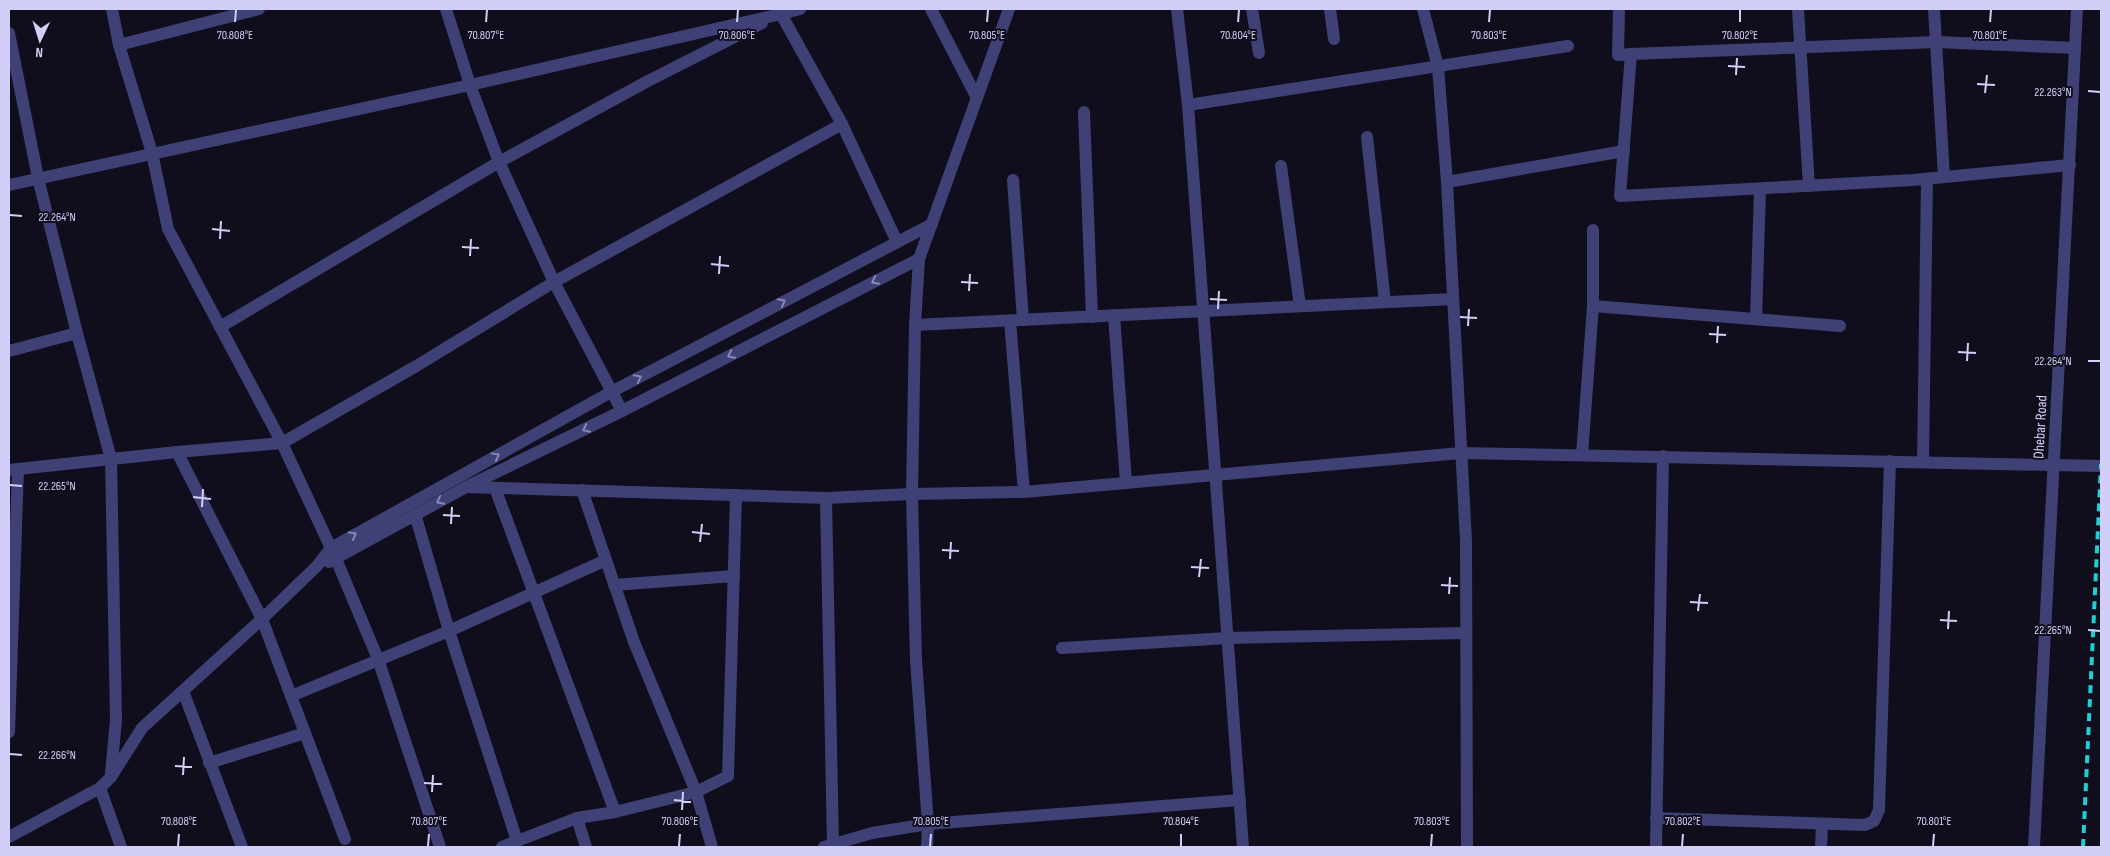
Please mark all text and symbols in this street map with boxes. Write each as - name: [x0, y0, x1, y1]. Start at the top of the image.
- north arrow: [15, 15, 65, 65]
- text: 70.808°E: [217, 28, 253, 43]
- text: 70.807°E: [468, 28, 504, 43]
- text: 70.806°E: [719, 28, 755, 43]
- text: 70.805°E: [969, 28, 1005, 43]
- text: 70.804°E: [1220, 28, 1256, 43]
- text: 70.803°E: [1471, 28, 1507, 43]
- text: 70.802°E: [1722, 28, 1758, 43]
- text: 70.801°E: [1973, 28, 2007, 43]
- text: N: [35, 44, 43, 61]
- text: 22.263°N: [2034, 85, 2072, 100]
- text: 22.264°N: [38, 210, 76, 225]
- one-way arrow: [871, 275, 880, 285]
- one-way arrow: [776, 298, 785, 308]
- one-way arrow: [727, 349, 736, 359]
- text: 22.264°N: [2034, 354, 2072, 369]
- one-way arrow: [633, 374, 642, 384]
- street label: Dhebar Road: [2029, 395, 2052, 459]
- one-way arrow: [582, 422, 591, 433]
- one-way arrow: [490, 452, 499, 462]
- text: 22.265°N: [38, 479, 76, 494]
- one-way arrow: [436, 494, 445, 504]
- one-way arrow: [348, 531, 357, 541]
- text: 22.265°N: [2034, 623, 2072, 638]
- text: 22.266°N: [38, 748, 76, 763]
- text: 70.808°E: [161, 814, 197, 829]
- text: 70.807°E: [411, 814, 447, 829]
- text: 70.806°E: [662, 814, 698, 829]
- text: 70.805°E: [913, 814, 949, 829]
- text: 70.804°E: [1163, 814, 1199, 829]
- text: 70.803°E: [1414, 814, 1450, 829]
- text: 70.802°E: [1665, 814, 1701, 829]
- text: 70.801°E: [1917, 814, 1951, 829]

